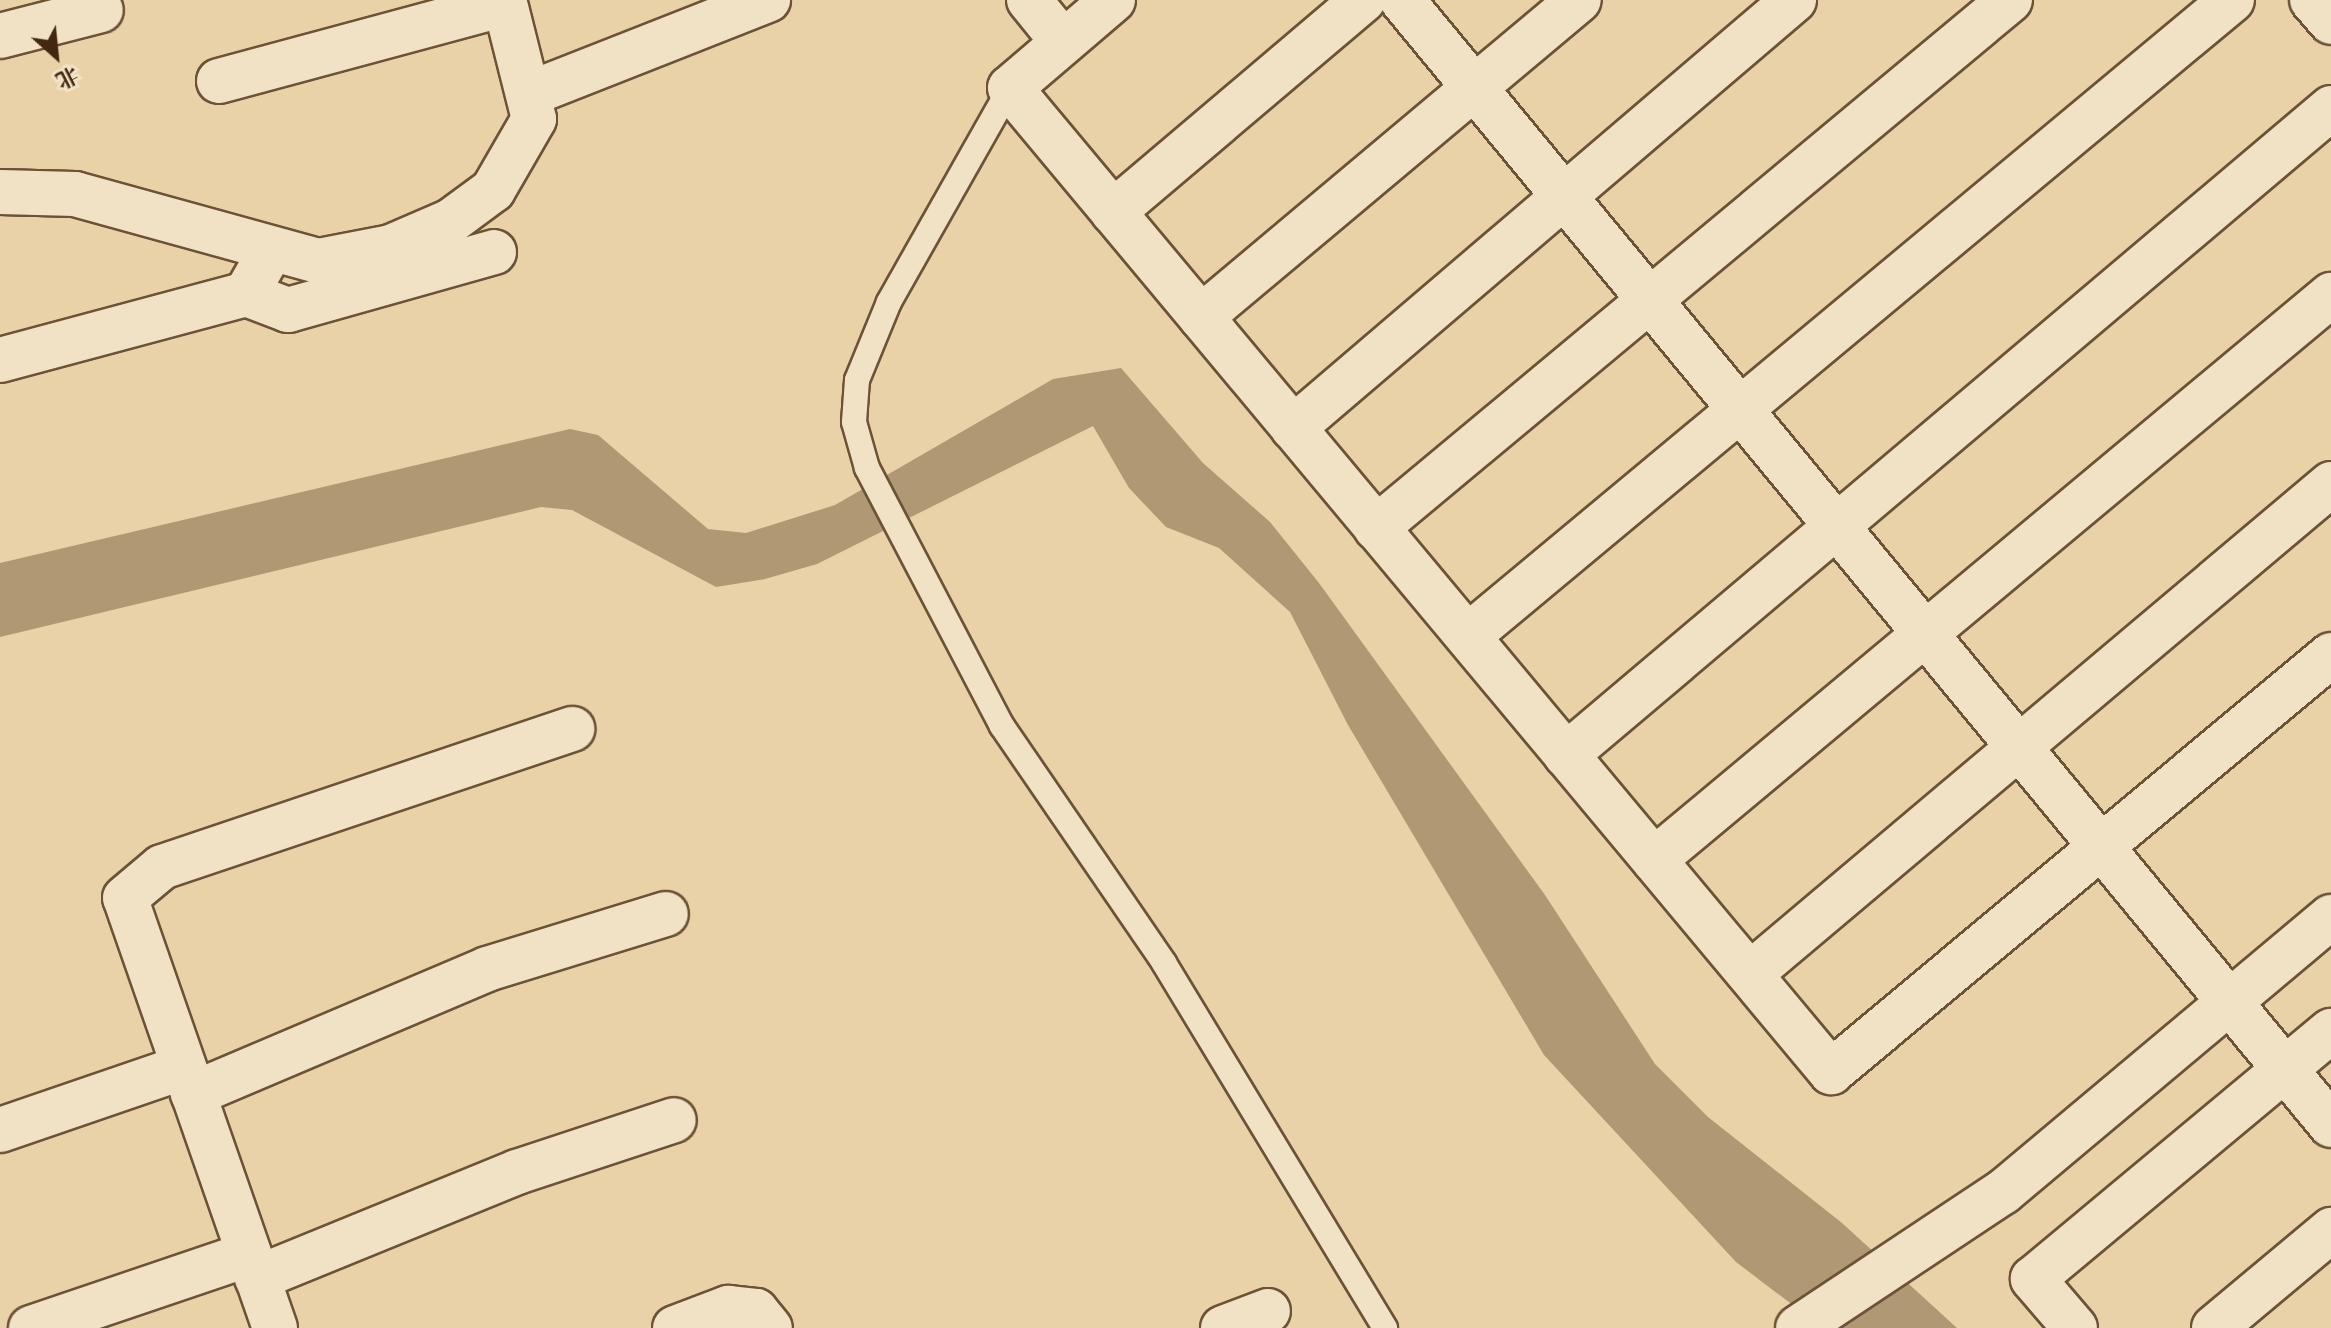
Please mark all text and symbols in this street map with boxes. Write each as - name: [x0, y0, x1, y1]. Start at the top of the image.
- north arrow: [16, 16, 96, 96]
- text: 北: [51, 61, 83, 95]

